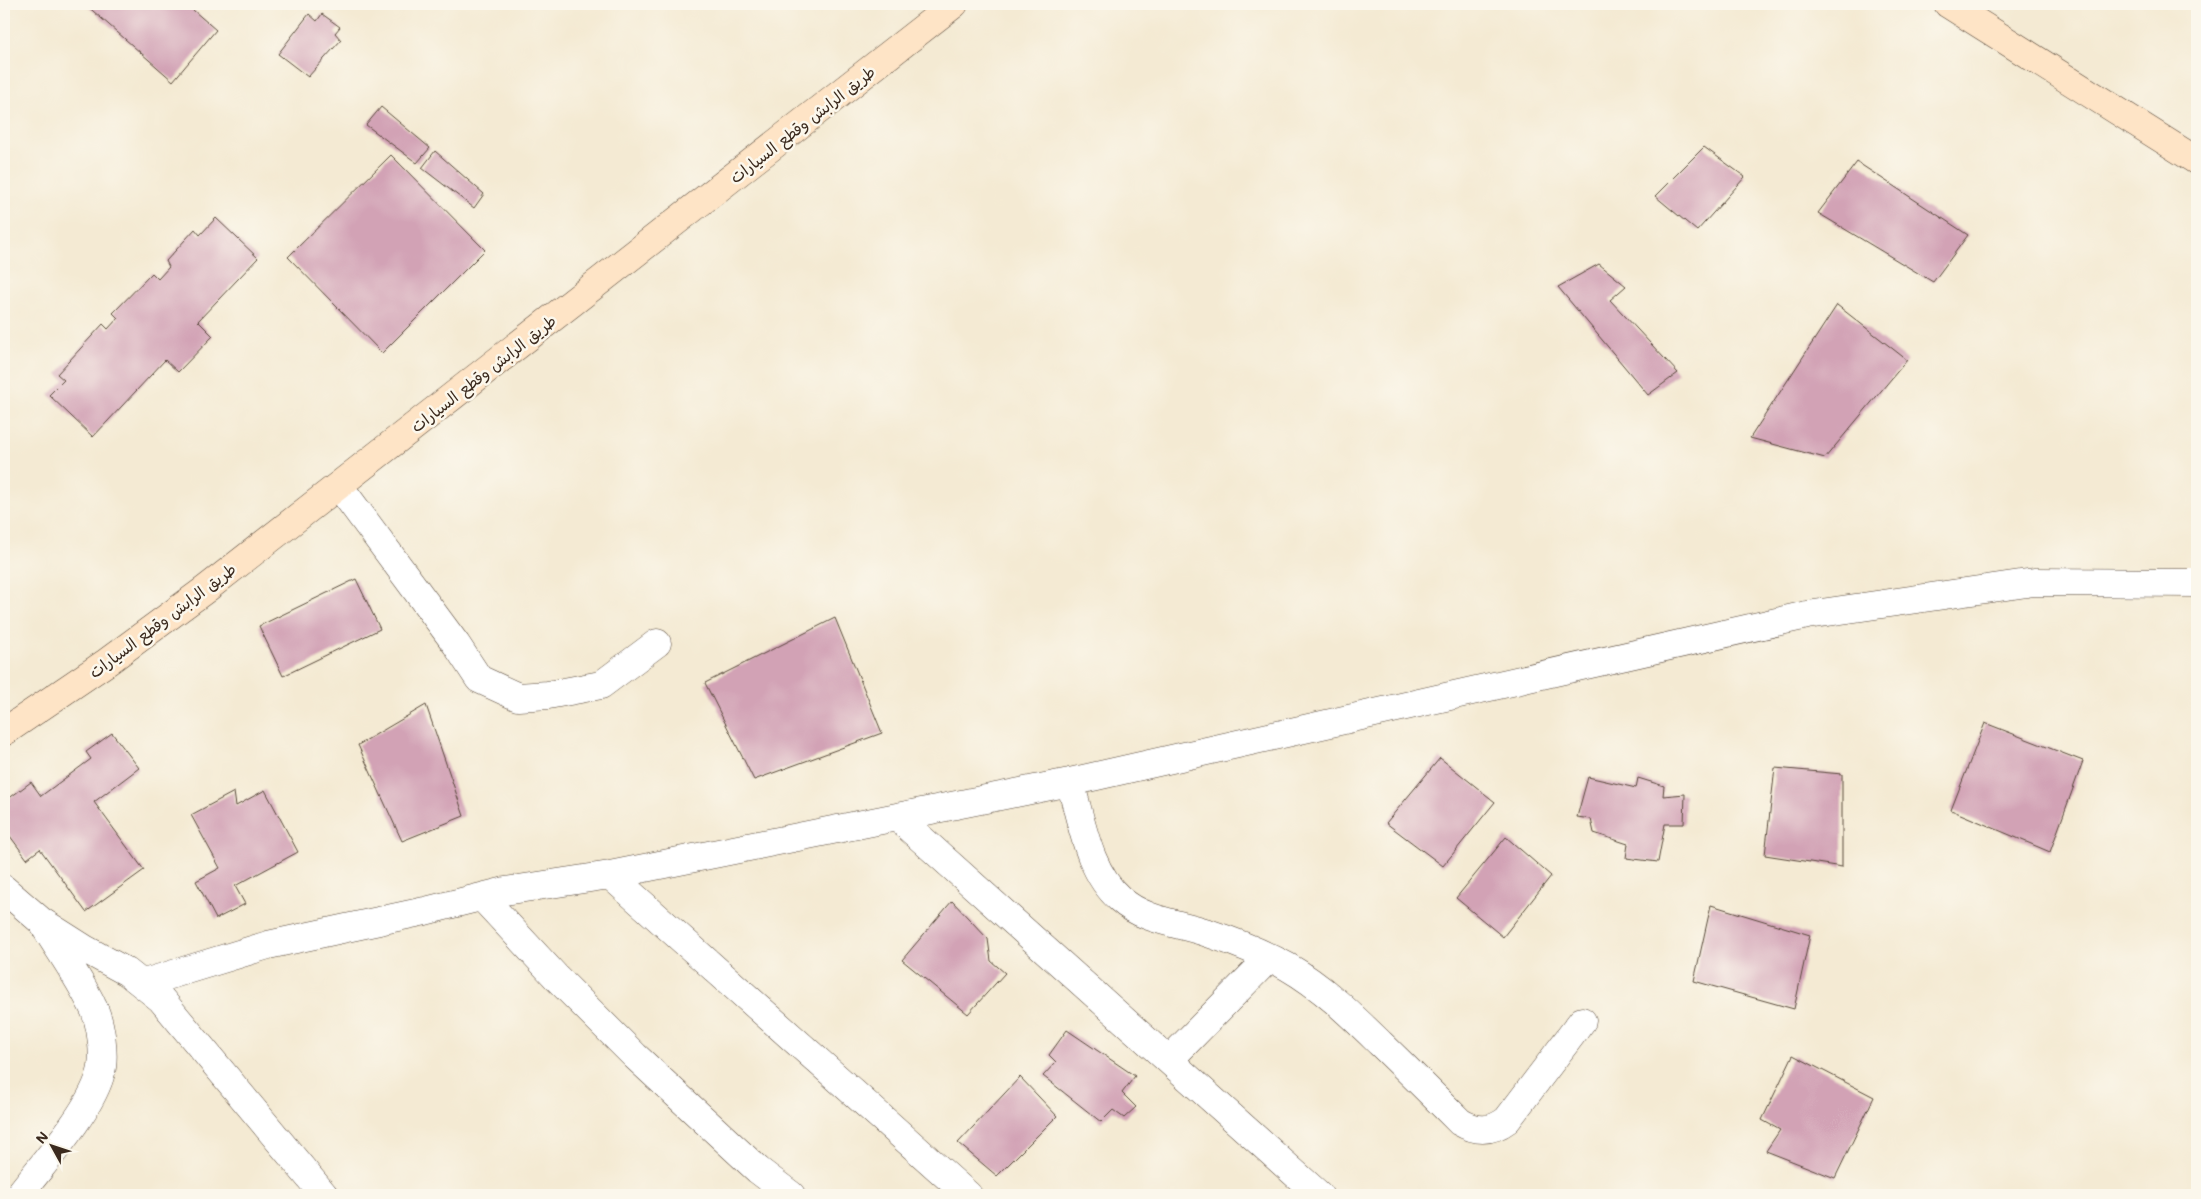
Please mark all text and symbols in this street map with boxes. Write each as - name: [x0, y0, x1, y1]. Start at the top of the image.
- street label: طريق الرابش وقطع السيارات: [725, 61, 880, 189]
- street label: طريق الرابش وقطع السيارات: [406, 310, 561, 438]
- street label: طريق الرابش وقطع السيارات: [84, 558, 241, 684]
- north arrow: [28, 1122, 78, 1172]
- text: N: [31, 1127, 52, 1148]

